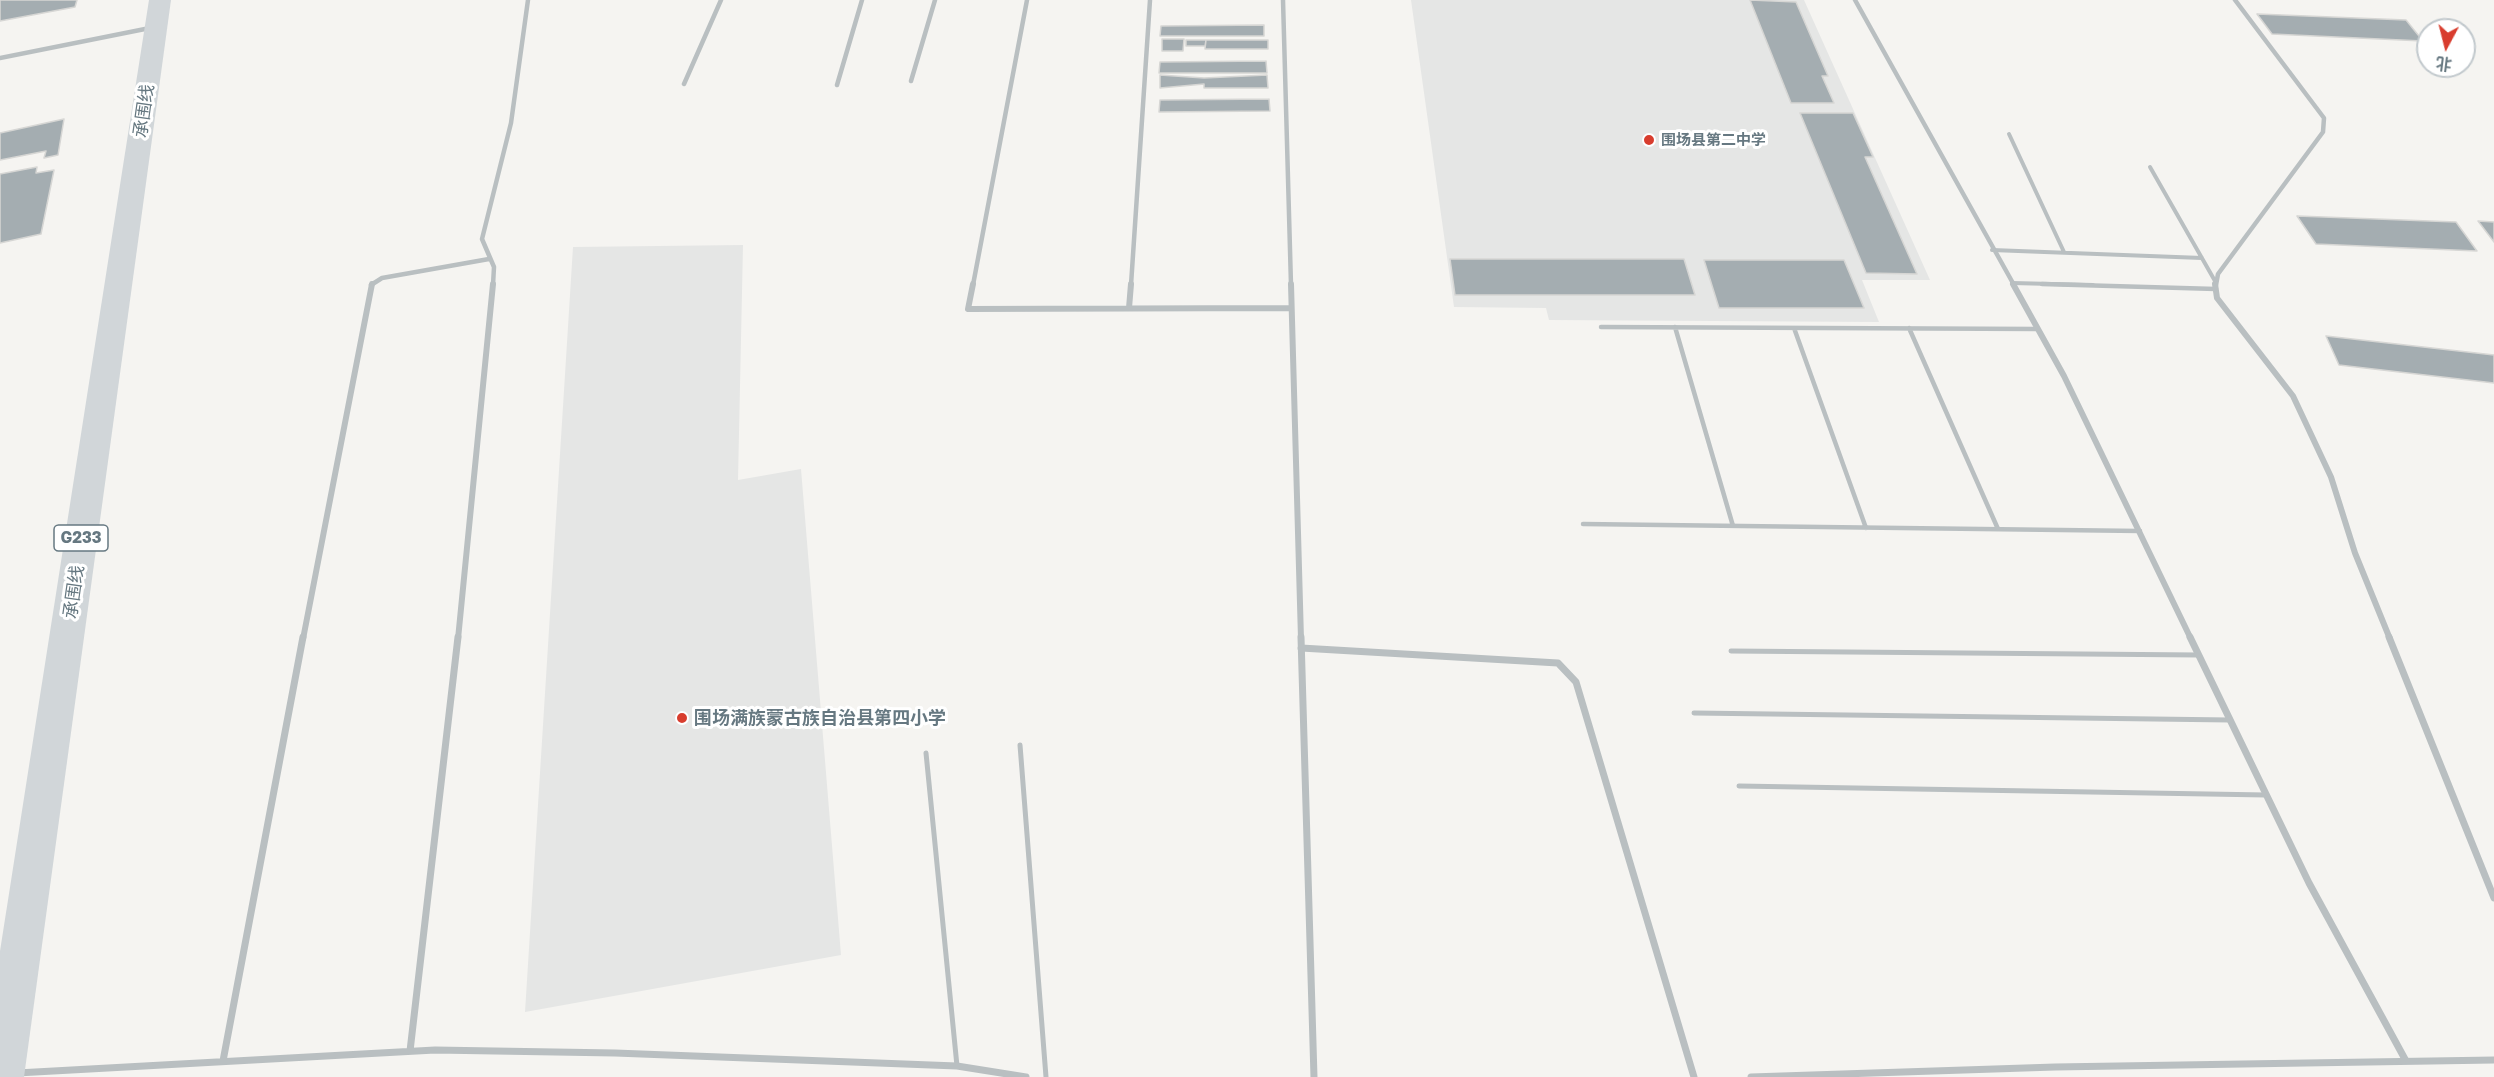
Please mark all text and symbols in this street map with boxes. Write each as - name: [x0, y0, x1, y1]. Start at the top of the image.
- north arrow: [2416, 18, 2476, 78]
- text: 北: [2435, 53, 2453, 75]
- street label: 承围线: [130, 83, 158, 139]
- place label: 围场县第二中学: [1661, 131, 1766, 149]
- marker: 围场县第二中学: [1642, 133, 1656, 147]
- road number: G233: [54, 525, 108, 551]
- street label: 承围线: [60, 564, 88, 620]
- place label: 围场满族蒙古族自治县第四小学: [694, 707, 946, 729]
- marker: 围场满族蒙古族自治县第四小学: [675, 711, 689, 725]

